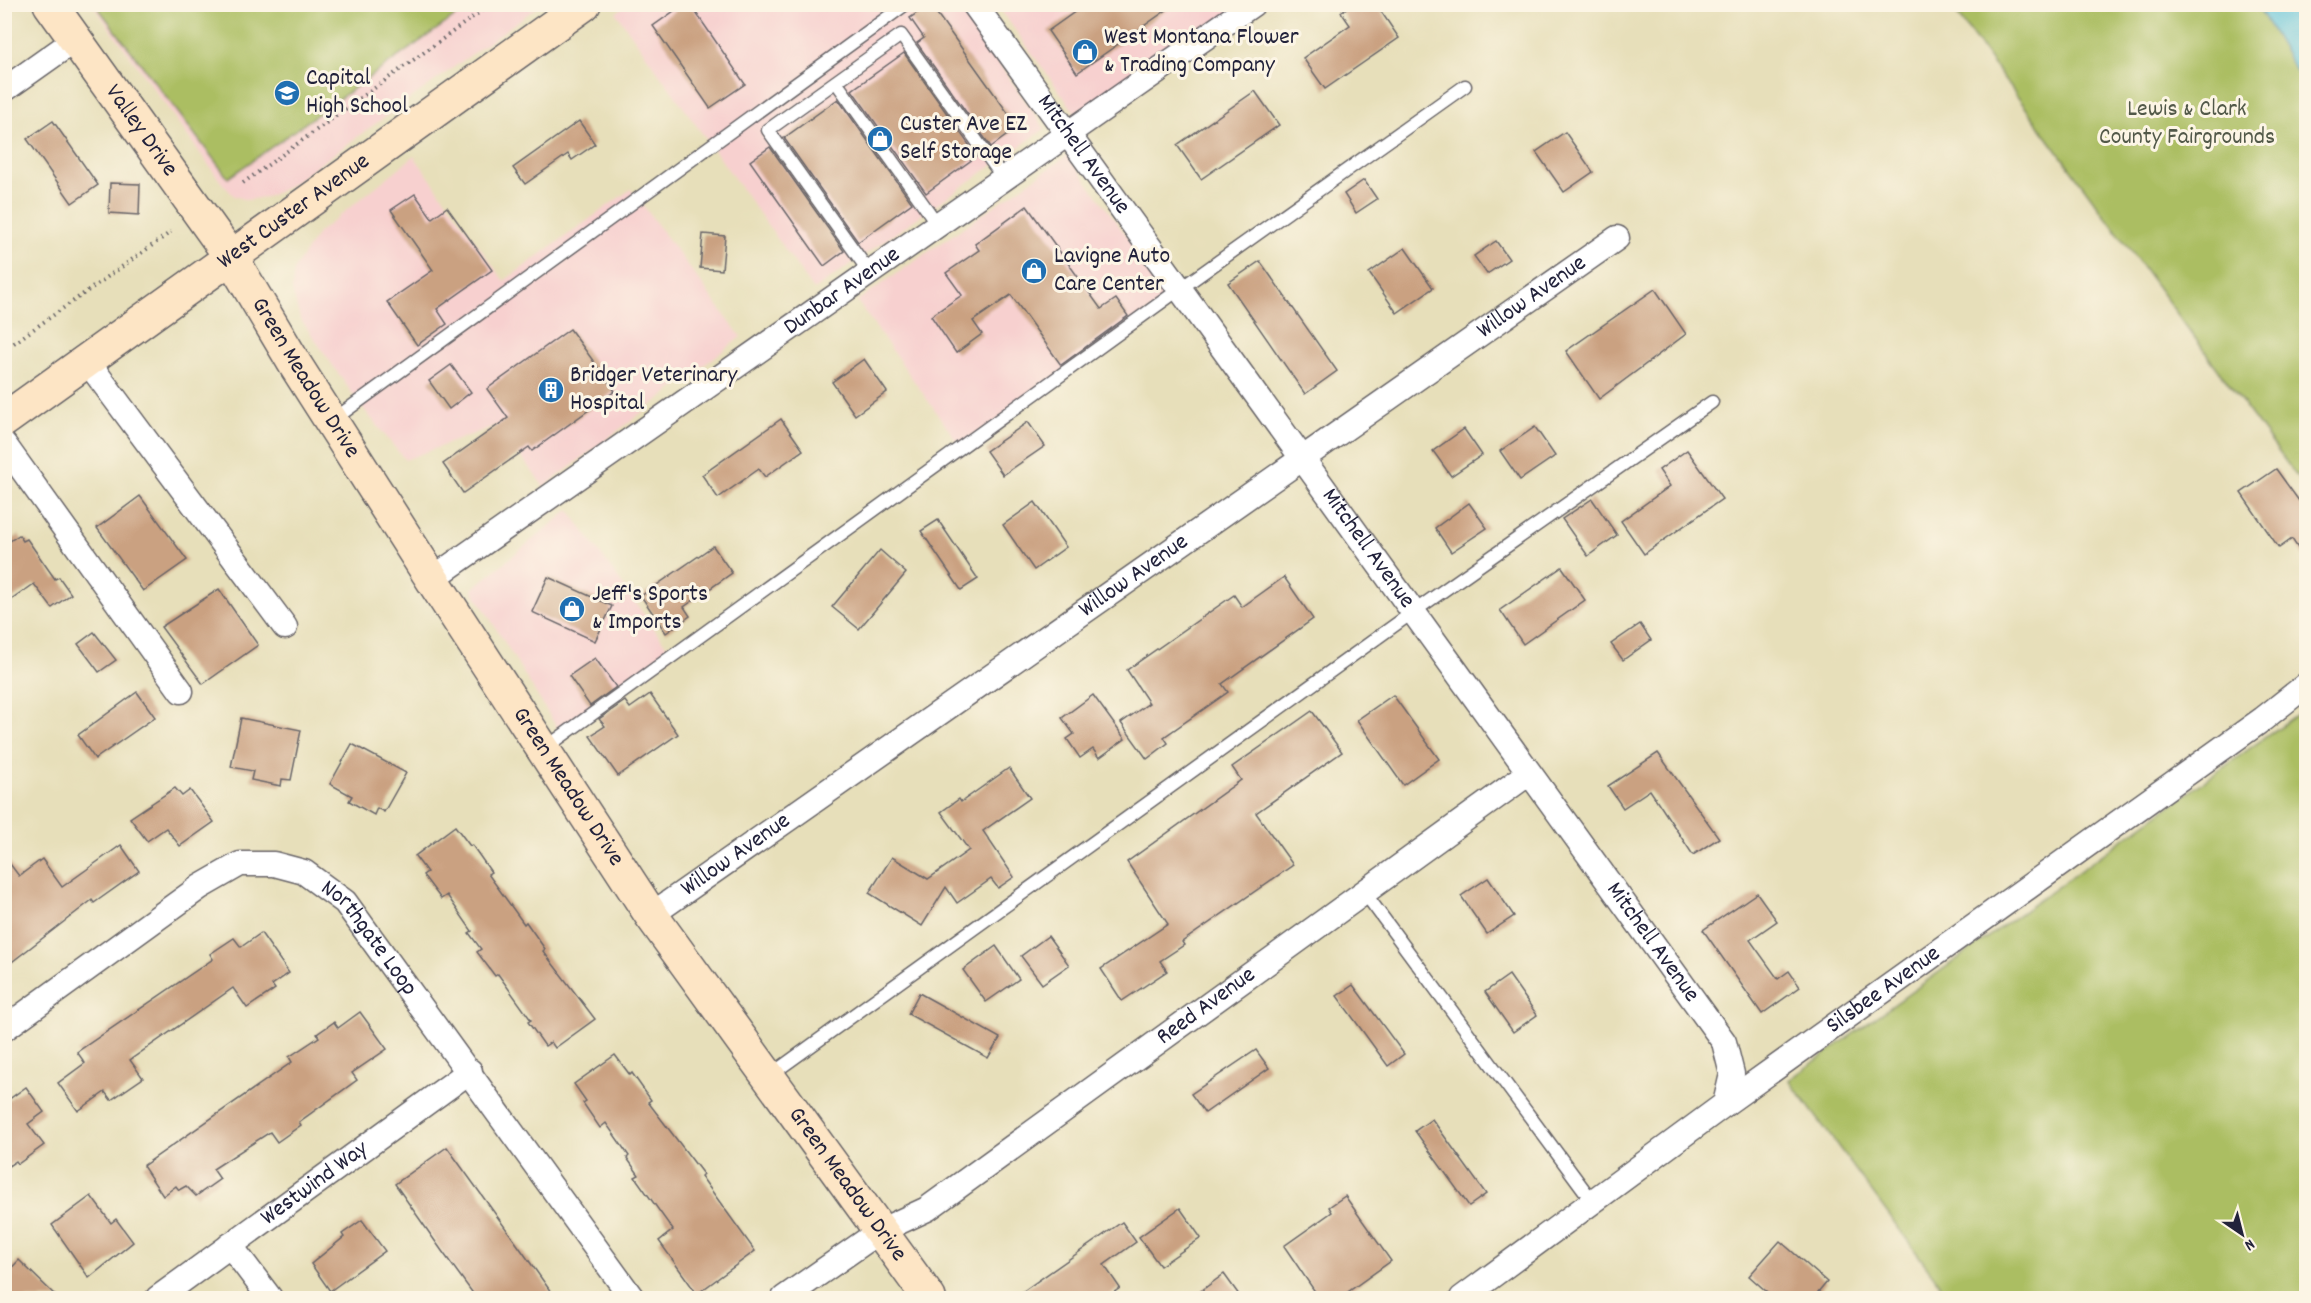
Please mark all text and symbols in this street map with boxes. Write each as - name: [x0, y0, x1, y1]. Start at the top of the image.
- place label: West Montana Flower & Trading Company: [1104, 21, 1299, 83]
- shop icon: West Montana Flower & Trading Company: [1070, 37, 1100, 67]
- place label: Capital High School: [306, 62, 408, 124]
- street label: Valley Drive: [96, 78, 186, 184]
- school or university icon: Capital High School: [272, 78, 302, 108]
- street label: Mitchell Avenue: [1028, 88, 1138, 222]
- park label: Lewis & Clark County Fairgrounds: [2099, 93, 2275, 155]
- place label: Custer Ave EZ Self Storage: [900, 108, 1027, 170]
- shop icon: Custer Ave EZ Self Storage: [865, 124, 895, 154]
- street label: West Custer Avenue: [211, 145, 377, 278]
- street label: Dunbar Avenue: [777, 239, 908, 344]
- place label: Lavigne Auto Care Center: [1054, 240, 1170, 302]
- street label: Willow Avenue: [1470, 247, 1594, 348]
- shop icon: Lavigne Auto Care Center: [1019, 256, 1049, 286]
- street label: Green Meadow Drive: [242, 291, 368, 465]
- place label: Bridger Veterinary Hospital: [570, 359, 738, 421]
- building icon: Bridger Veterinary Hospital: [536, 375, 566, 405]
- street label: Mitchell Avenue: [1312, 482, 1423, 616]
- street label: Willow Avenue: [1072, 526, 1196, 627]
- place label: Jeff's Sports & Imports: [592, 578, 708, 640]
- shop icon: Jeff's Sports & Imports: [557, 594, 587, 624]
- street label: Green Meadow Drive: [503, 701, 632, 873]
- street label: Willow Avenue: [674, 805, 798, 906]
- street label: Northgate Loop: [313, 872, 425, 1004]
- street label: Mitchell Avenue: [1597, 875, 1707, 1010]
- street label: Silsbee Avenue: [1820, 938, 1948, 1043]
- street label: Reed Avenue: [1150, 959, 1263, 1054]
- street label: Green Meadow Drive: [779, 1100, 915, 1269]
- street label: Westwind Way: [254, 1132, 377, 1235]
- north arrow: [2212, 1204, 2272, 1264]
- text: N: [2239, 1233, 2259, 1256]

